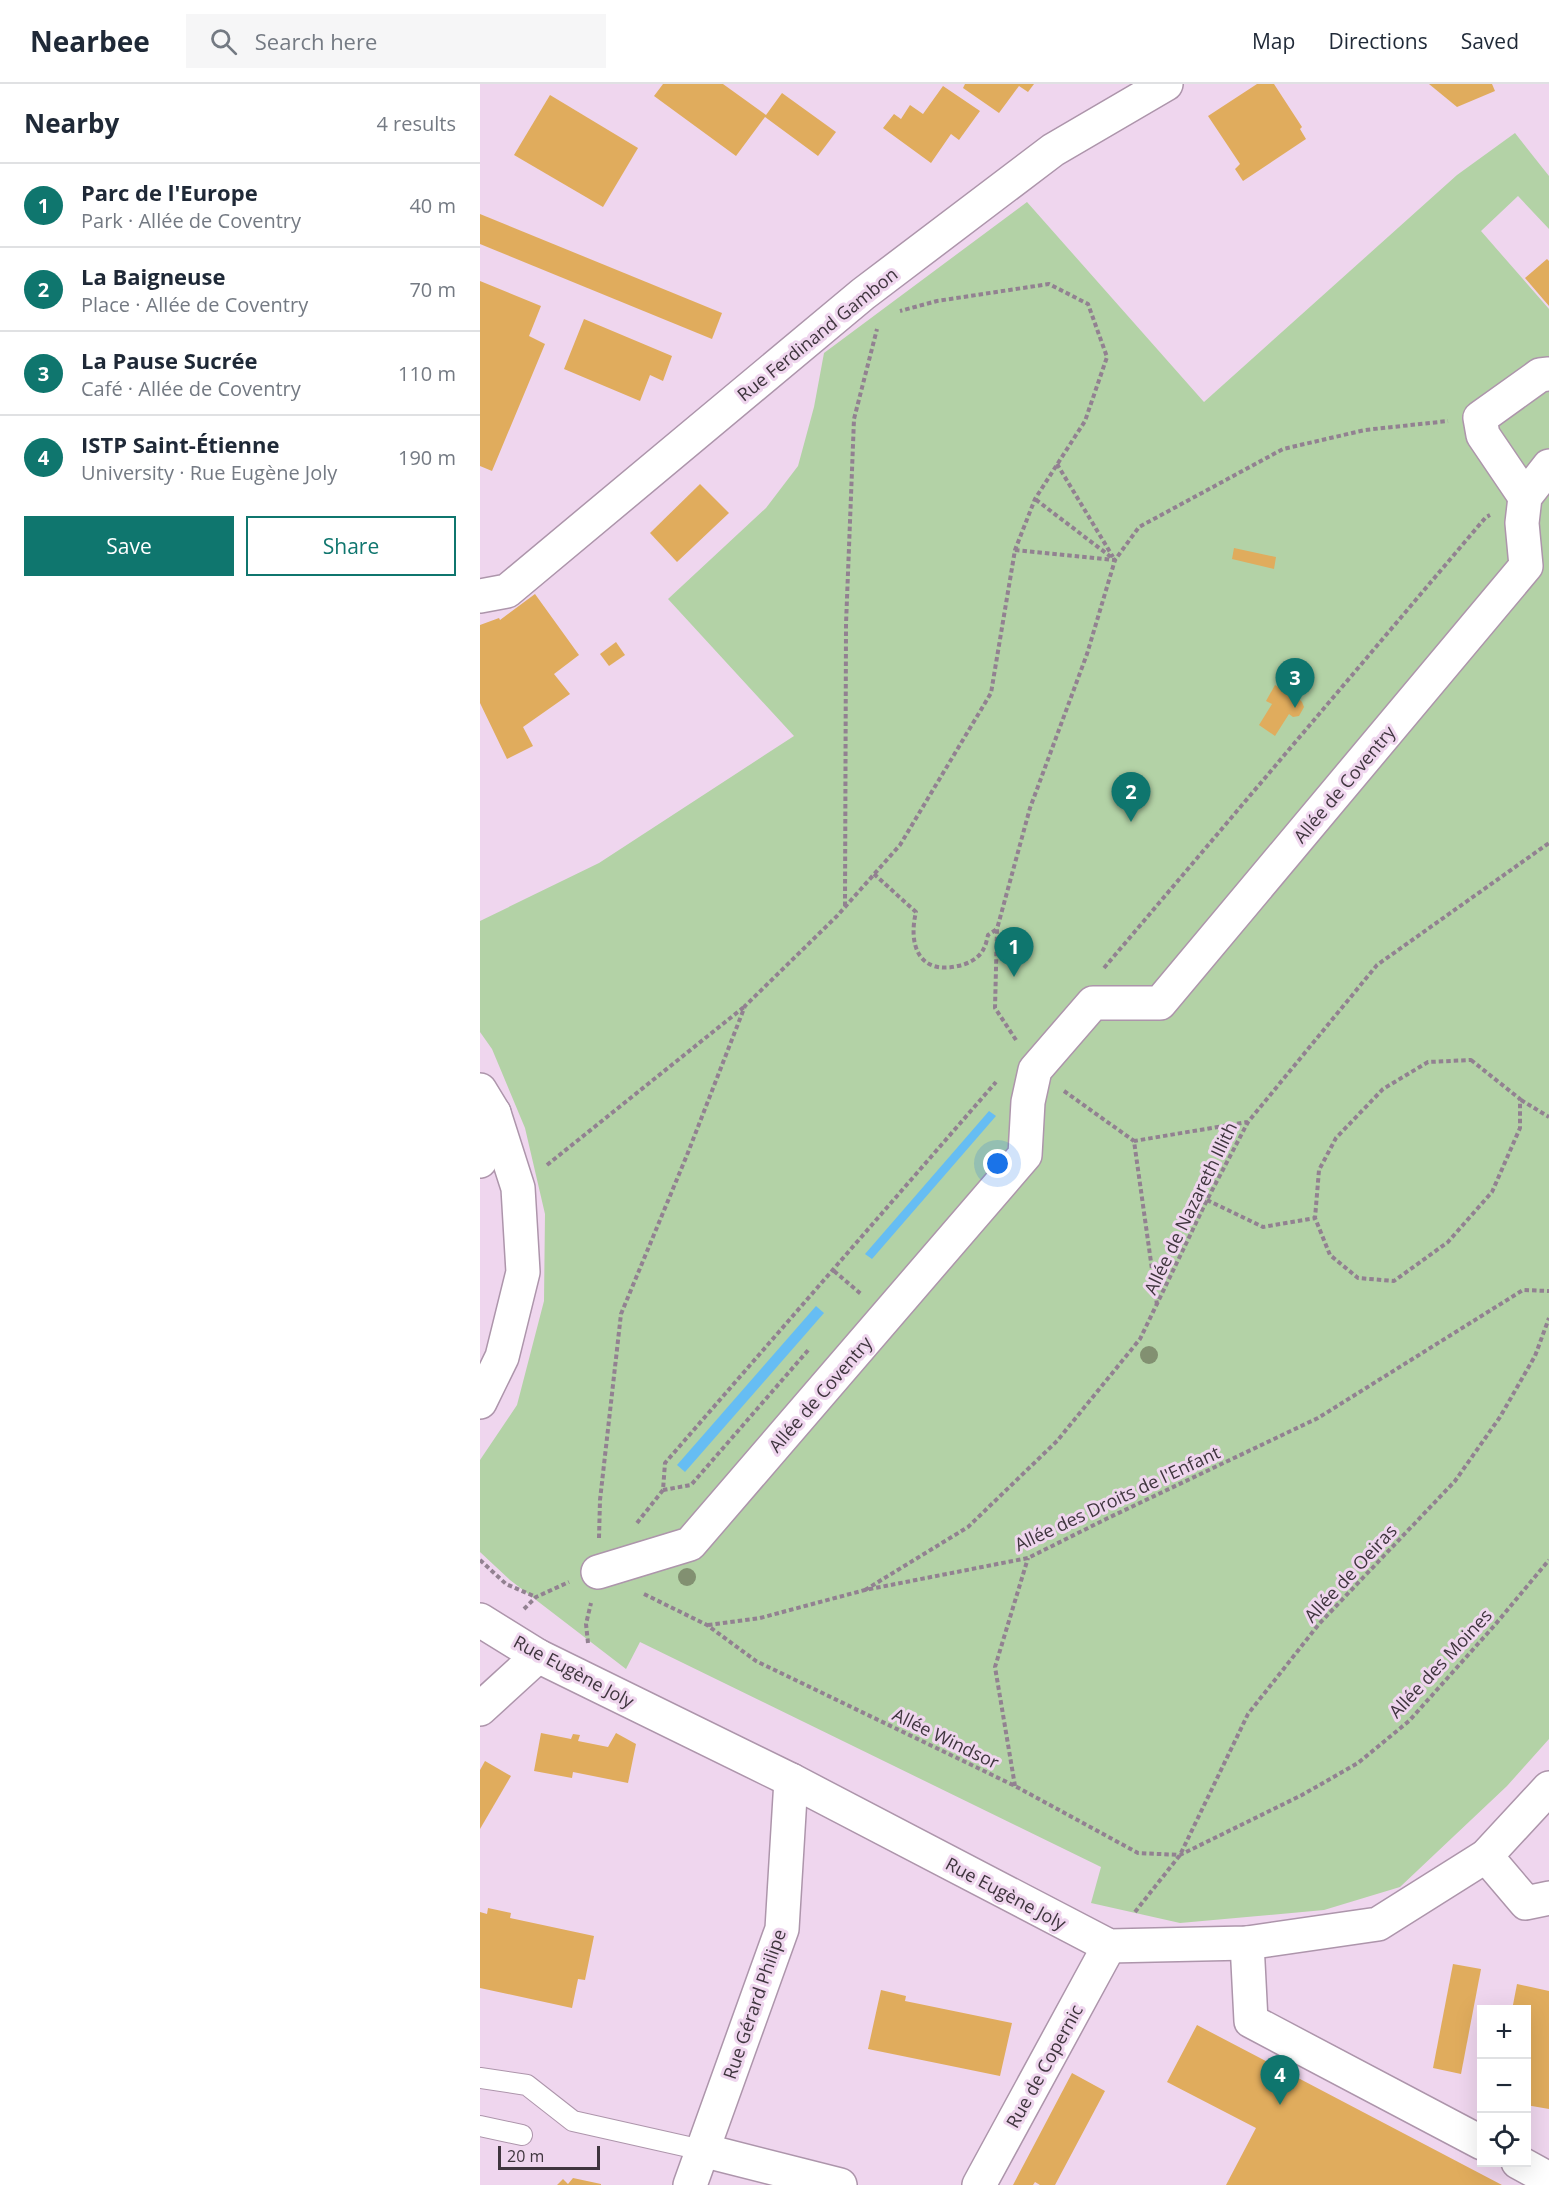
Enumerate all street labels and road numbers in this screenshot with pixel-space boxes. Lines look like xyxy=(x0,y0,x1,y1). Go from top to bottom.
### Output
street label: Rue Ferdinand Gambon xyxy=(732,262,902,406)
street label: Allée de Coventry xyxy=(1288,720,1401,848)
street label: Allée de Nazareth Illith xyxy=(1138,1118,1242,1298)
street label: Allée de Coventry xyxy=(763,1330,878,1457)
street label: Allée des Droits de l'Enfant xyxy=(1010,1440,1224,1556)
street label: Allée de Oeiras xyxy=(1298,1519,1402,1627)
street label: Allée des Moines xyxy=(1383,1603,1497,1723)
street label: Rue Eugène Joly xyxy=(510,1629,639,1713)
street label: Allée Windsor xyxy=(889,1702,1004,1774)
street label: Rue Eugène Joly xyxy=(942,1851,1071,1935)
street label: Rue Gérard Philipe xyxy=(717,1926,791,2082)
street label: Rue de Copernic xyxy=(1000,2000,1088,2132)

